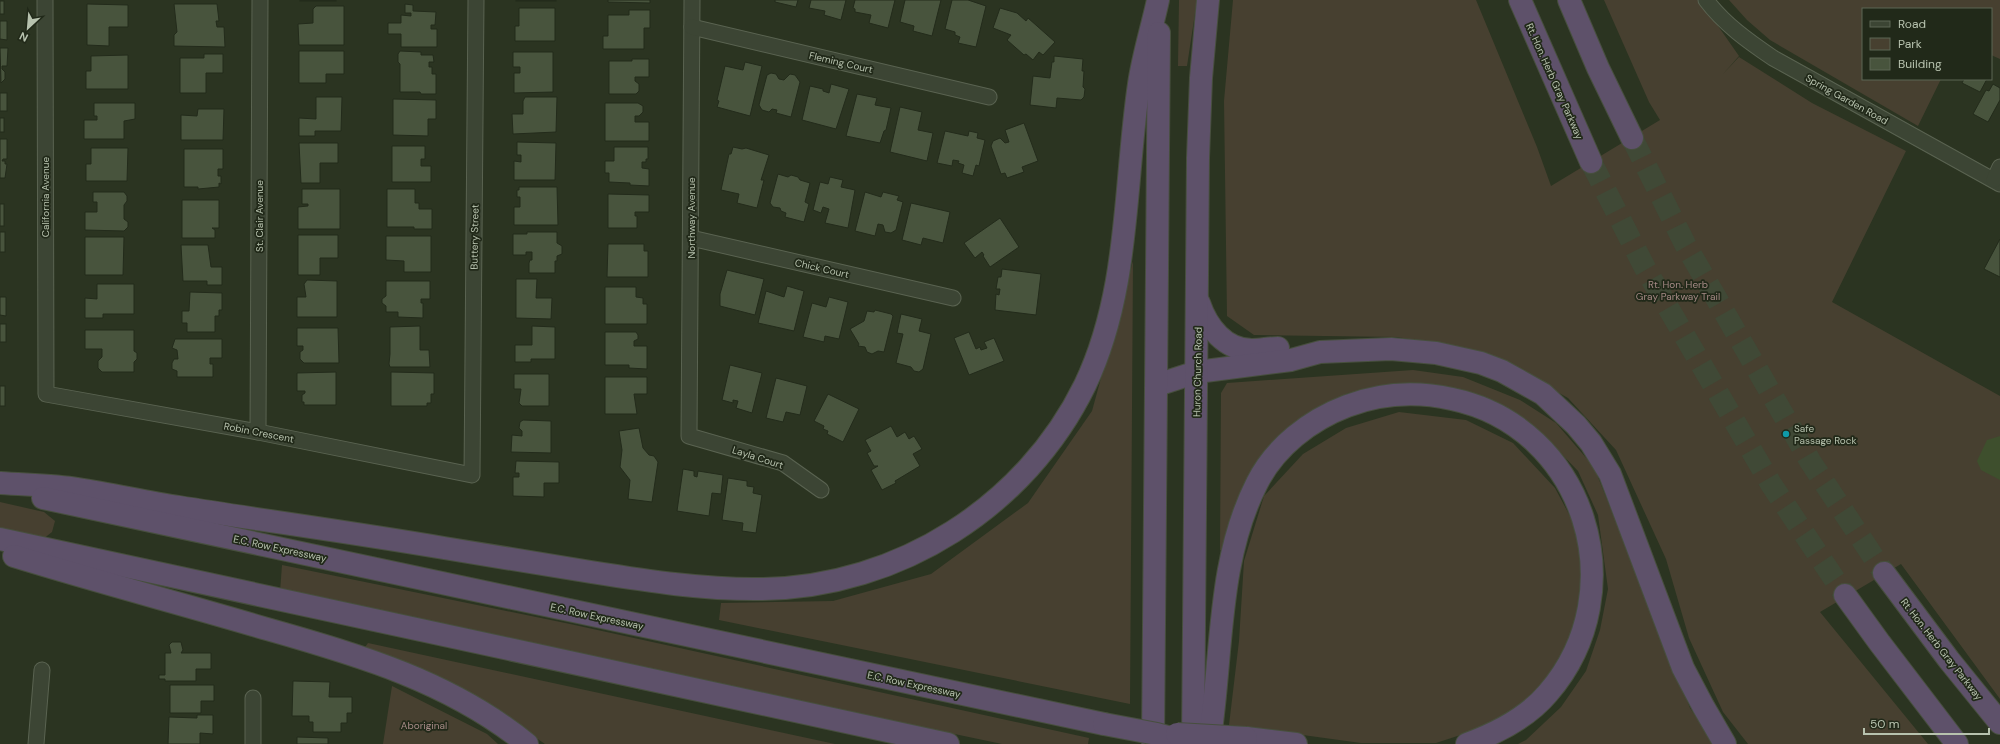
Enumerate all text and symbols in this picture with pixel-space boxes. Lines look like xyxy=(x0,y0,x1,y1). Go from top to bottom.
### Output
north arrow xyxy=(8,8,48,48)
legend xyxy=(1862,8,1992,80)
text: Road xyxy=(1898,16,1926,32)
street label: Rt. Hon. Herb Gray Parkway xyxy=(1523,21,1586,142)
text: N xyxy=(17,29,30,45)
text: Park xyxy=(1898,36,1922,52)
street label: Fleming Court xyxy=(808,49,874,76)
text: Building xyxy=(1898,56,1942,72)
street label: Spring Garden Road xyxy=(1803,71,1890,127)
street label: California Avenue xyxy=(39,157,52,237)
street label: Northway Avenue xyxy=(685,177,698,259)
street label: St. Clair Avenue xyxy=(253,180,266,252)
street label: Buttery Street xyxy=(467,204,482,270)
street label: Chick Court xyxy=(794,256,850,281)
park label: Rt. Hon. Herb Gray Parkway Trail xyxy=(1636,278,1720,303)
street label: Huron Church Road xyxy=(1190,327,1205,417)
street label: Robin Crescent xyxy=(223,419,295,446)
place label: Safe Passage Rock xyxy=(1794,422,1857,447)
marker: Safe Passage Rock xyxy=(1781,429,1791,439)
street label: Layla Court xyxy=(731,443,785,472)
street label: E.C. Row Expressway xyxy=(232,532,328,565)
street label: Rt. Hon. Herb Gray Parkway xyxy=(1898,596,1986,703)
street label: E.C. Row Expressway xyxy=(549,600,645,633)
street label: E.C. Row Expressway xyxy=(866,668,962,701)
scale bar xyxy=(1864,710,1989,736)
text: 50 m xyxy=(1870,716,1899,732)
park label: Aboriginal xyxy=(401,719,447,732)

